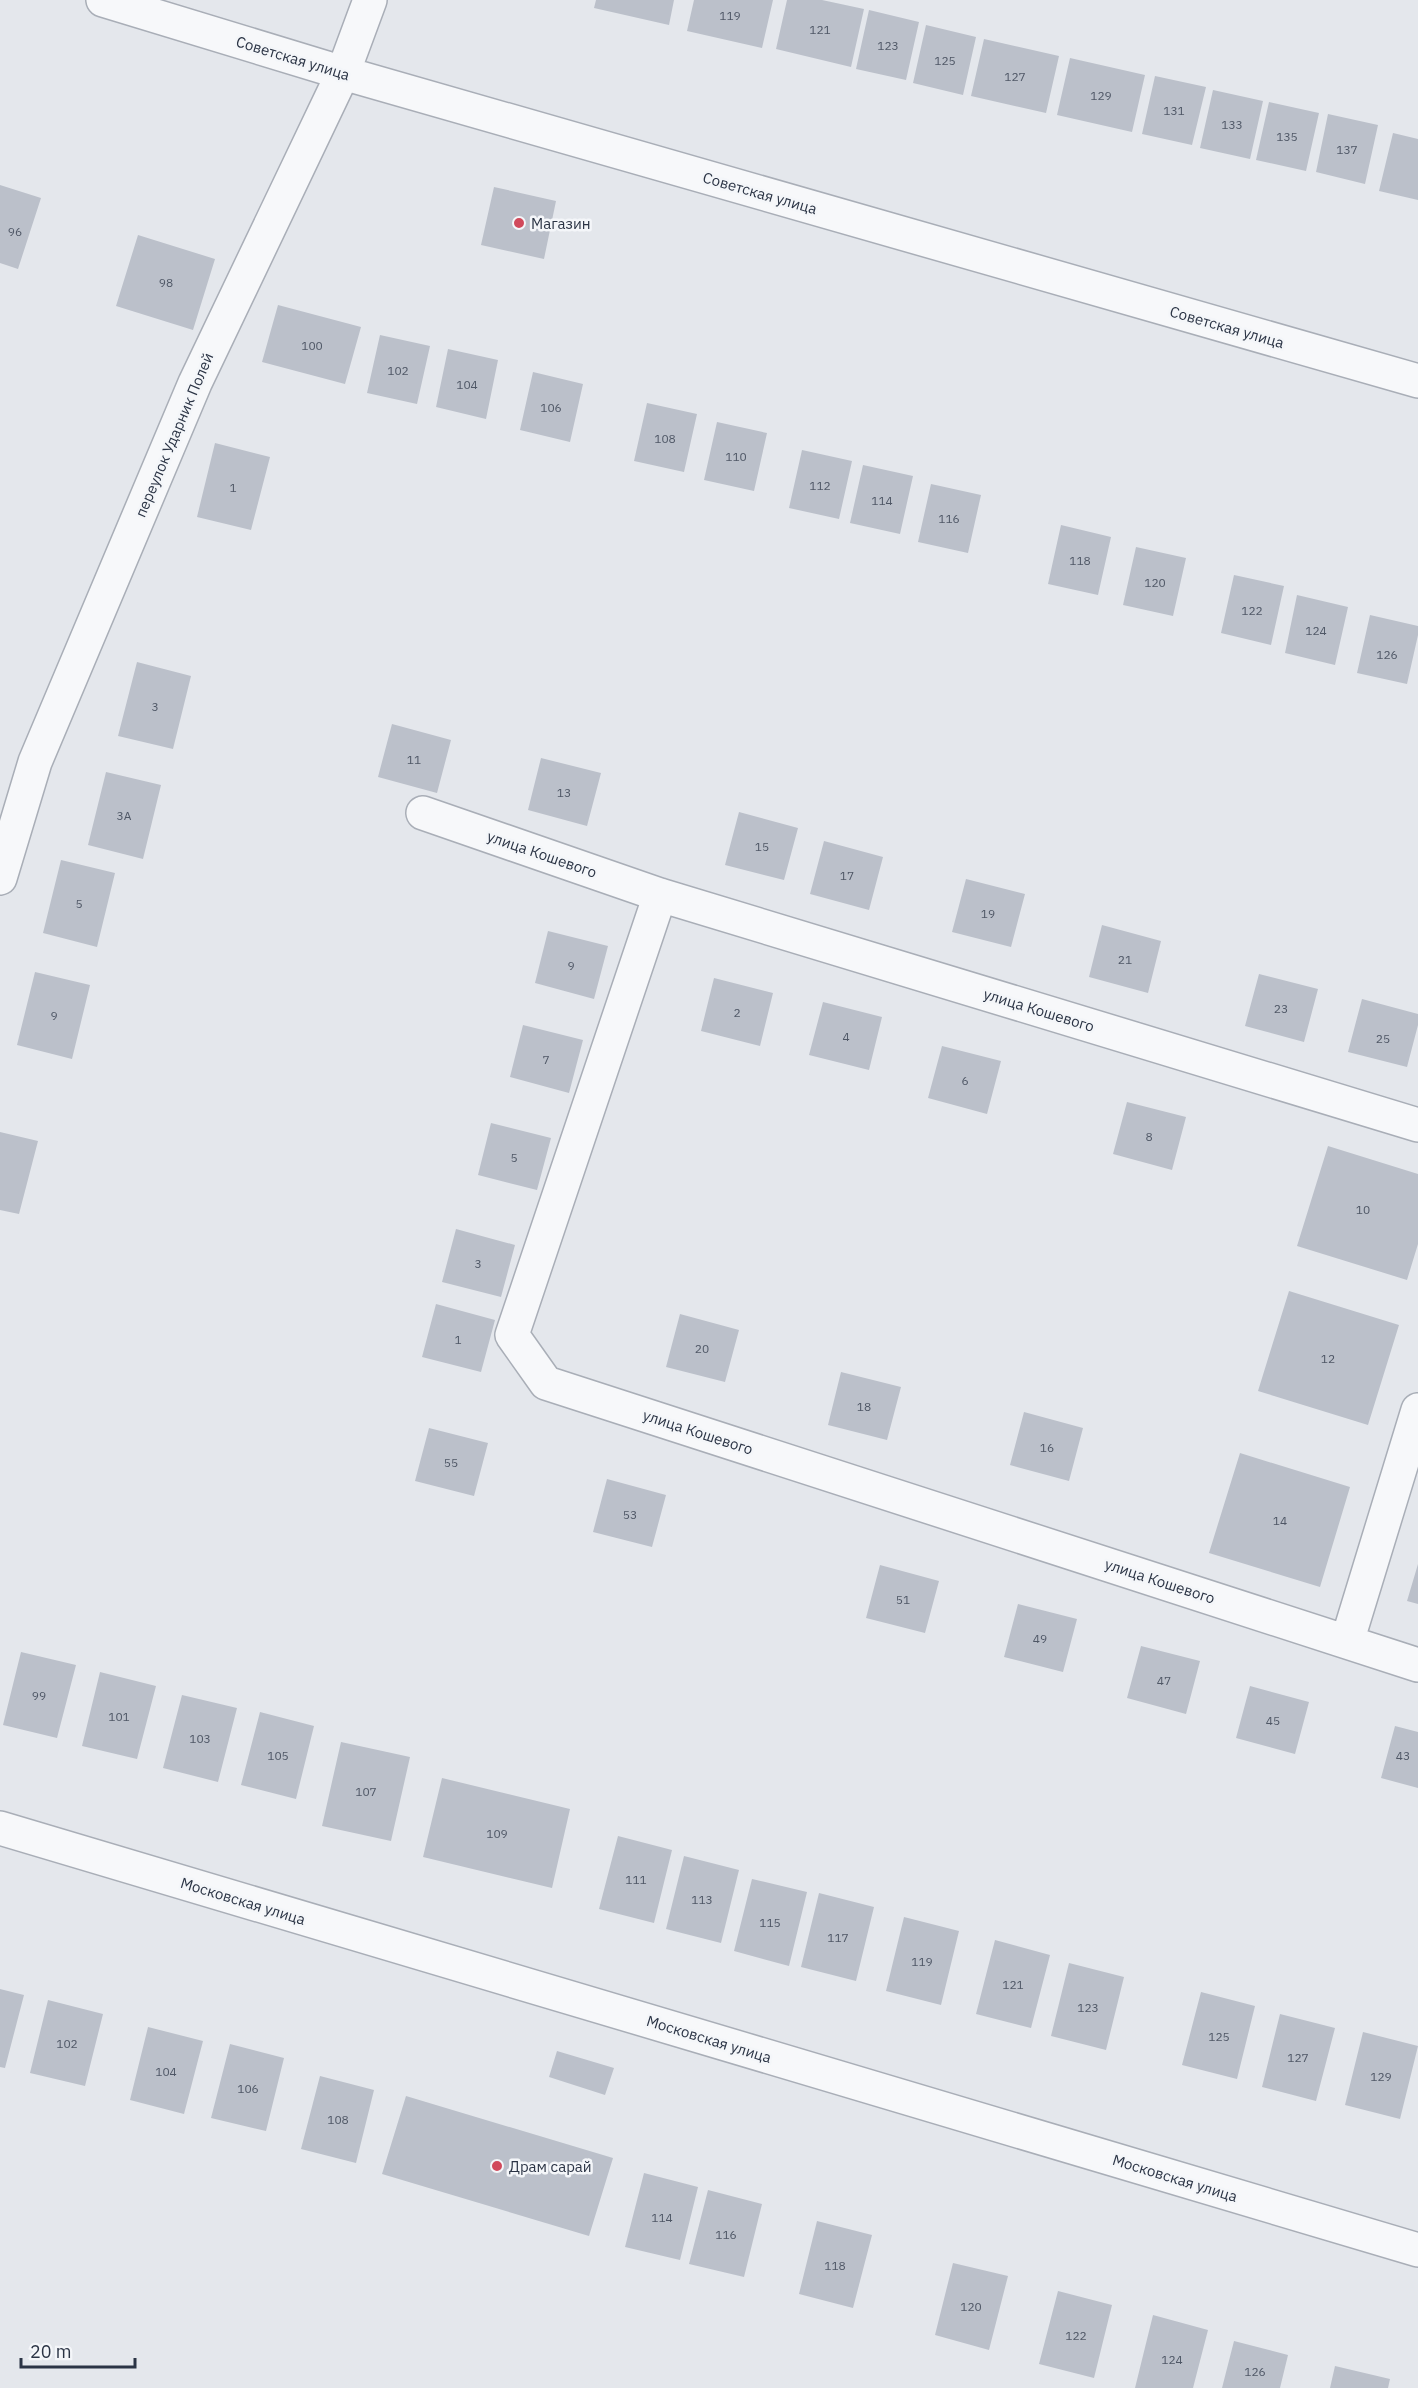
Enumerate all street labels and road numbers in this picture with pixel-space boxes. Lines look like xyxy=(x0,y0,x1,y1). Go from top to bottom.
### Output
street label: Советская улица xyxy=(234,32,352,84)
street label: Советская улица xyxy=(701,168,819,218)
street label: Советская улица xyxy=(1168,302,1286,352)
street label: переулок Ударник Полей xyxy=(131,350,217,520)
street label: улица Кошевого xyxy=(485,826,599,882)
street label: улица Кошевого xyxy=(981,984,1097,1036)
street label: улица Кошевого xyxy=(641,1405,755,1459)
street label: улица Кошевого xyxy=(1103,1554,1217,1608)
street label: Московская улица xyxy=(178,1873,308,1929)
street label: Московская улица xyxy=(644,2011,774,2067)
street label: Московская улица xyxy=(1110,2150,1240,2206)

